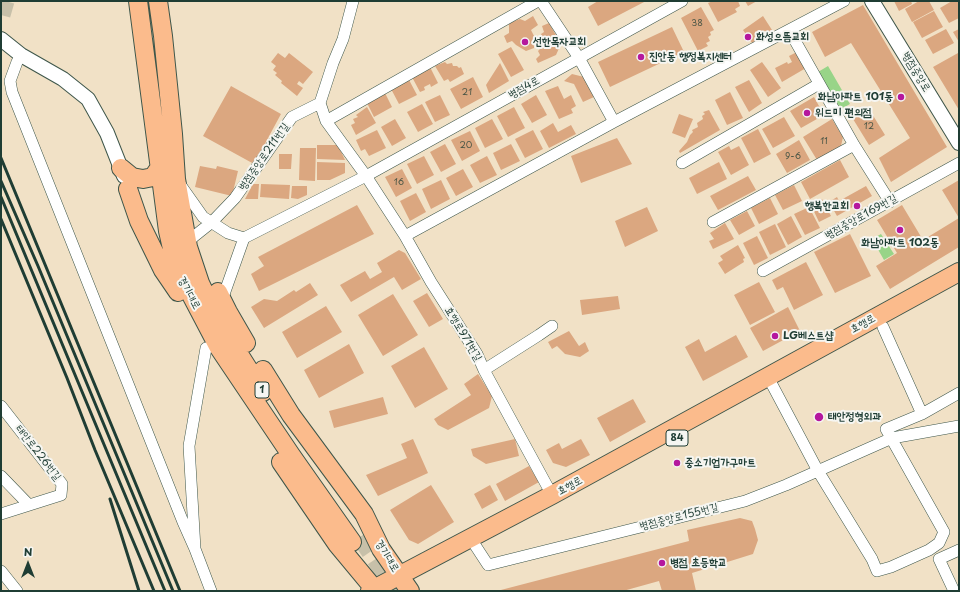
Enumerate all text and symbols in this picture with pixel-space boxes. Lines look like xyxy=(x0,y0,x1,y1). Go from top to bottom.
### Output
house number: 38 xyxy=(691,19,703,29)
place label: 화성으뜸교회 xyxy=(756,30,809,44)
marker: 화성으뜸교회 xyxy=(743,32,753,42)
place label: 선한목자교회 xyxy=(533,35,586,49)
marker: 선한목자교회 xyxy=(520,37,530,47)
place label: 진안동 행정복지센터 xyxy=(649,50,732,64)
street label: 병점중앙로 xyxy=(899,50,933,94)
marker: 진안동 행정복지센터 xyxy=(636,52,646,62)
street label: 병점4로 xyxy=(506,74,542,102)
house number: 21 xyxy=(462,88,472,98)
place label: 화남아파트 101동 xyxy=(818,90,893,104)
marker: 화남아파트 101동 xyxy=(896,92,906,102)
place label: 위드미 편의점 xyxy=(815,106,872,120)
marker: 위드미 편의점 xyxy=(802,108,812,118)
street label: 병점중앙로211번길 xyxy=(236,121,292,193)
house number: 12 xyxy=(864,122,874,132)
house number: 11 xyxy=(820,137,828,147)
house number: 20 xyxy=(460,141,472,151)
house number: 9-6 xyxy=(785,152,801,162)
house number: 16 xyxy=(394,178,404,188)
street label: 병점중앙로169번길 xyxy=(823,192,899,242)
place label: 행복한교회 xyxy=(805,199,849,213)
marker: 행복한교회 xyxy=(852,201,862,211)
marker: 화남아파트 102동 xyxy=(895,225,905,235)
place label: 화남아파트 102동 xyxy=(861,236,939,250)
street label: 경기대로 xyxy=(175,274,203,312)
street label: 효행로971번길 xyxy=(442,304,484,364)
street label: 효행로 xyxy=(848,312,878,336)
place label: LG베스트샵 xyxy=(783,329,834,343)
marker: LG베스트샵 xyxy=(770,331,780,341)
road number: 1 xyxy=(255,382,269,398)
place label: 태안정형외과 xyxy=(828,410,881,424)
marker: 태안정형외과 xyxy=(813,411,825,423)
street label: 태안로226번길 xyxy=(12,423,64,483)
road number: 84 xyxy=(666,430,688,446)
place label: 중소기업가구마트 xyxy=(685,456,756,470)
marker: 중소기업가구마트 xyxy=(672,458,682,468)
street label: 효행로 xyxy=(555,474,585,498)
street label: 병점중앙로155번길 xyxy=(638,501,720,533)
street label: 경기대로 xyxy=(372,537,402,575)
text: N xyxy=(24,543,32,560)
north arrow xyxy=(8,544,48,584)
place label: 병점 초등학교 xyxy=(670,556,727,570)
marker: 병점 초등학교 xyxy=(657,558,667,568)

